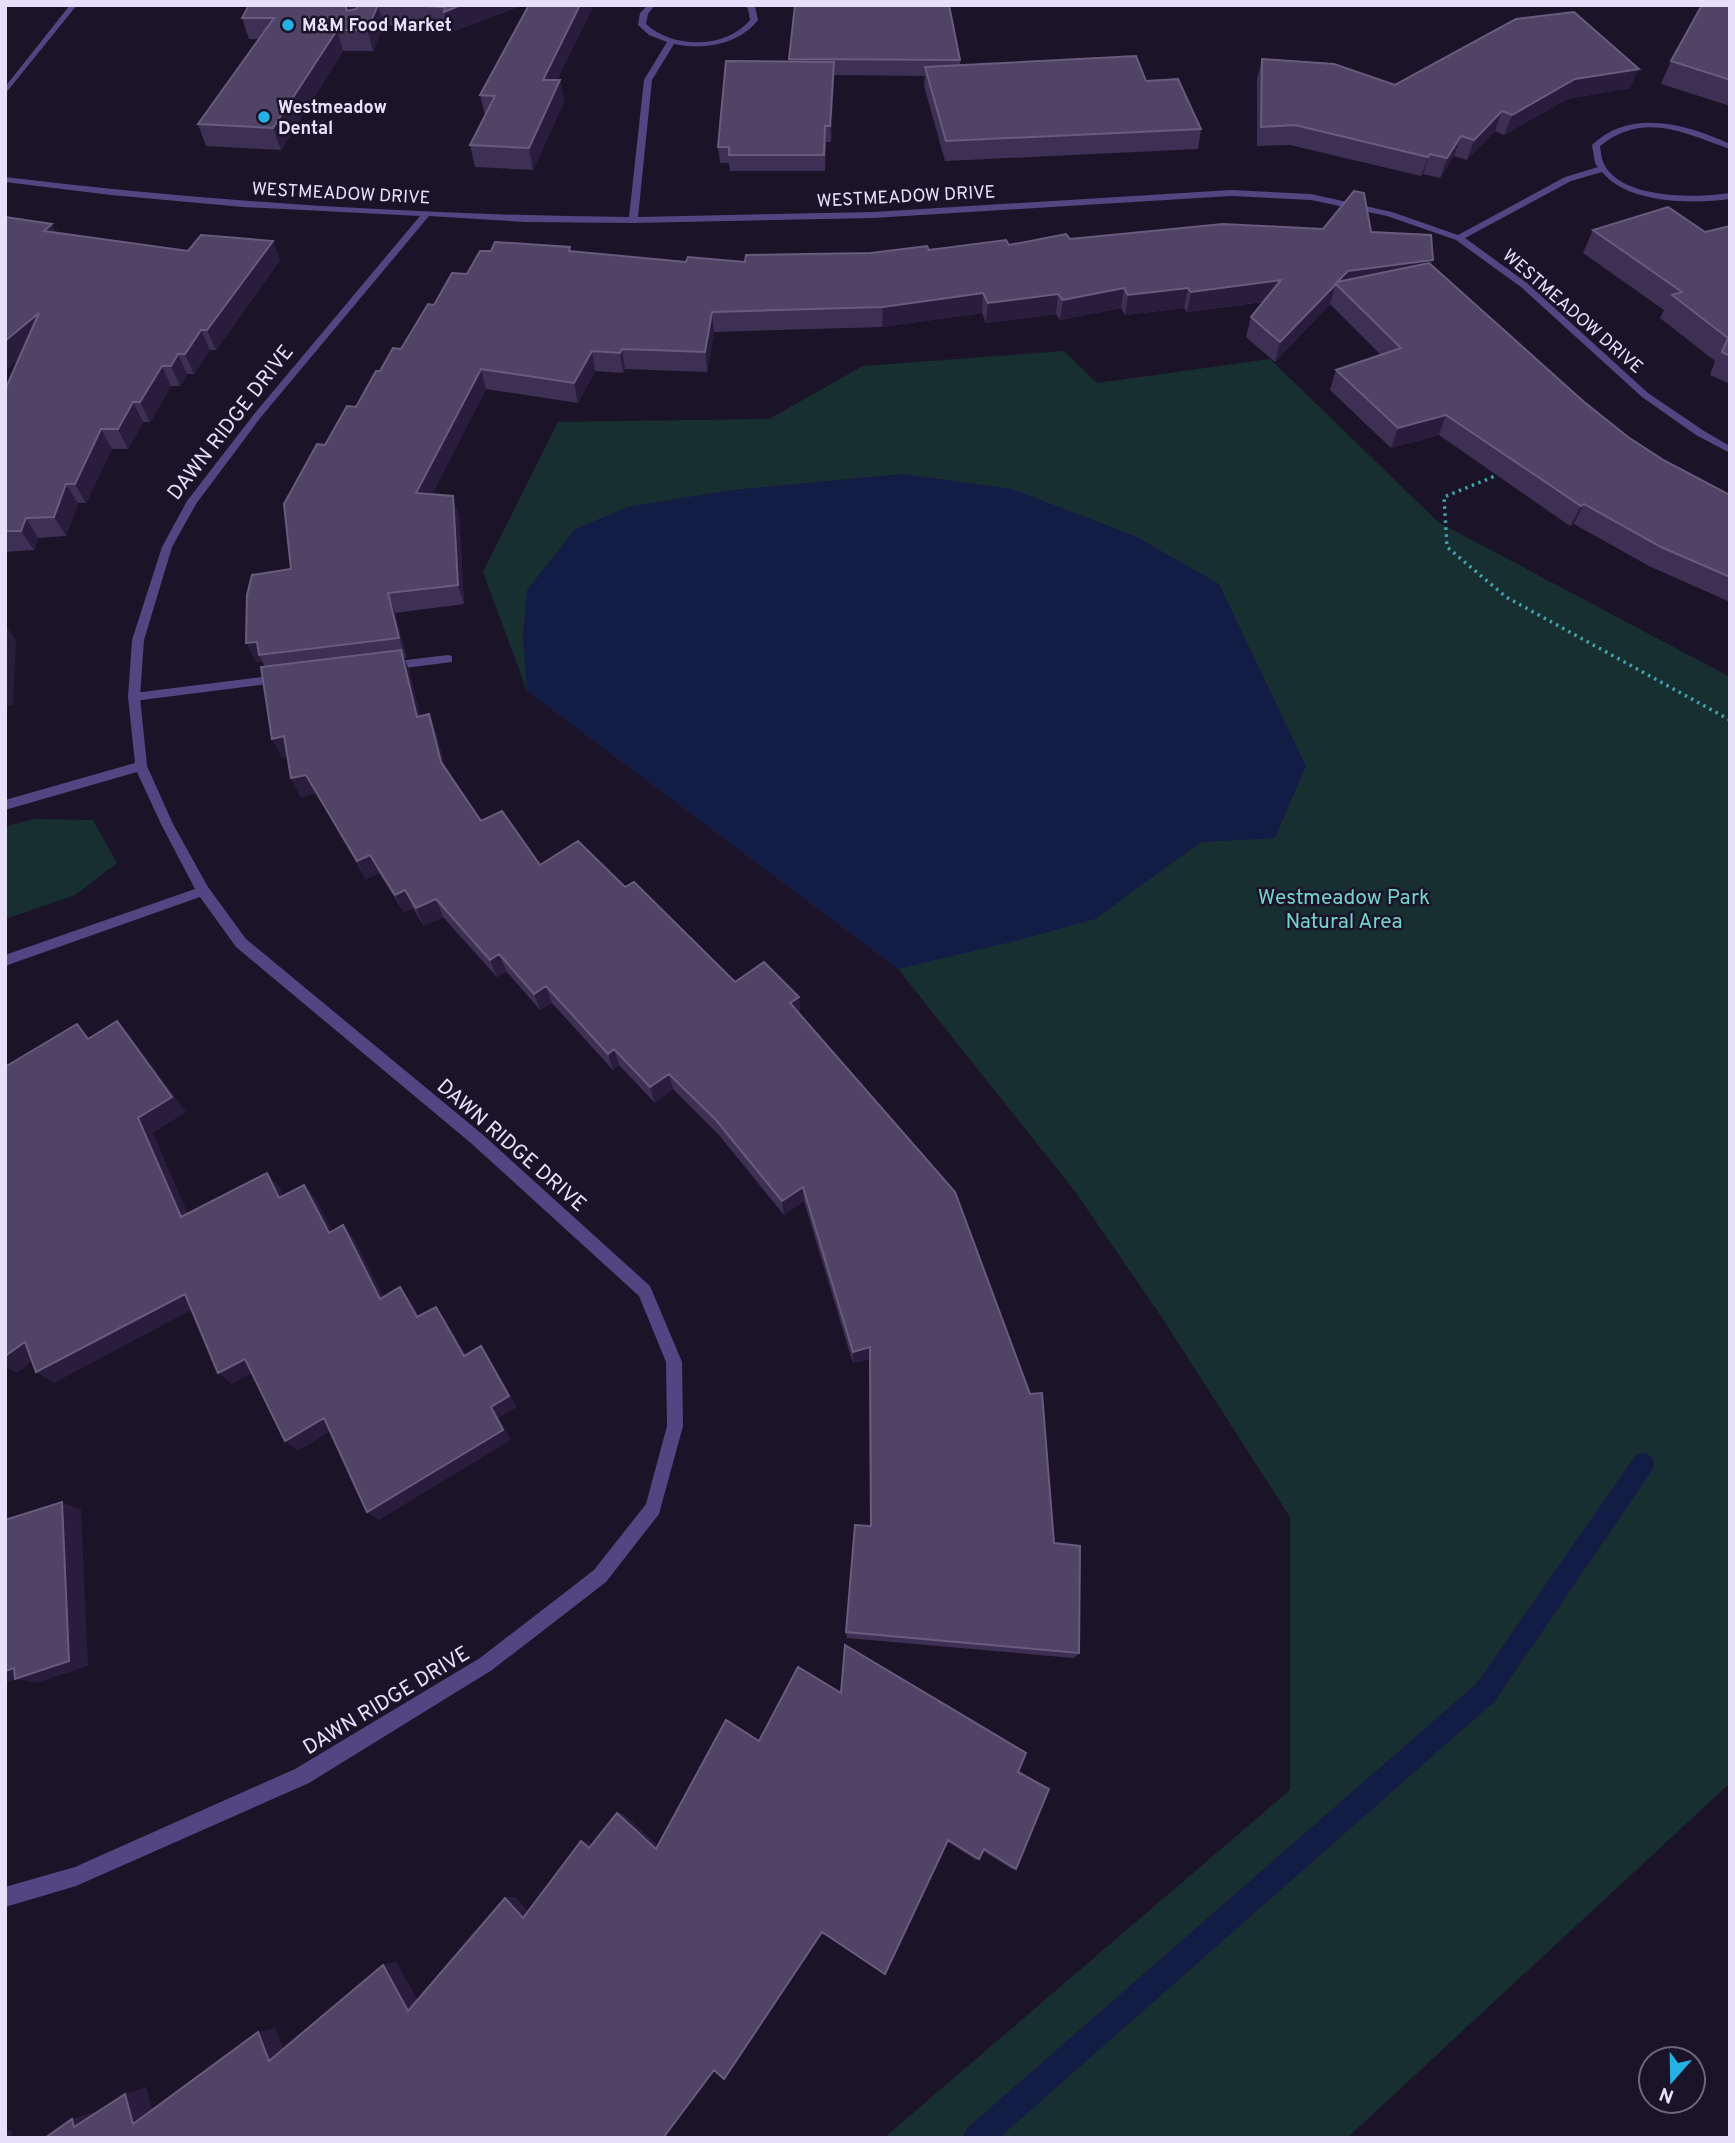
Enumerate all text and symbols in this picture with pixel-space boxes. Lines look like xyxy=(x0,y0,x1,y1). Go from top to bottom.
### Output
place label: M&M Food Market xyxy=(302,15,452,38)
marker: M&M Food Market xyxy=(280,17,296,33)
place label: Westmeadow Dental xyxy=(278,97,387,141)
marker: Westmeadow Dental xyxy=(256,109,272,125)
street label: WESTMEADOW DRIVE xyxy=(251,178,431,211)
street label: WESTMEADOW DRIVE xyxy=(816,181,996,214)
street label: WESTMEADOW DRIVE xyxy=(1497,245,1647,379)
street label: DAWN RIDGE DRIVE xyxy=(162,340,300,506)
park label: Westmeadow Park Natural Area xyxy=(1258,885,1430,936)
street label: DAWN RIDGE DRIVE xyxy=(430,1074,592,1219)
street label: DAWN RIDGE DRIVE xyxy=(298,1641,475,1762)
north arrow xyxy=(1637,2045,1707,2115)
text: N xyxy=(1656,2080,1677,2108)

